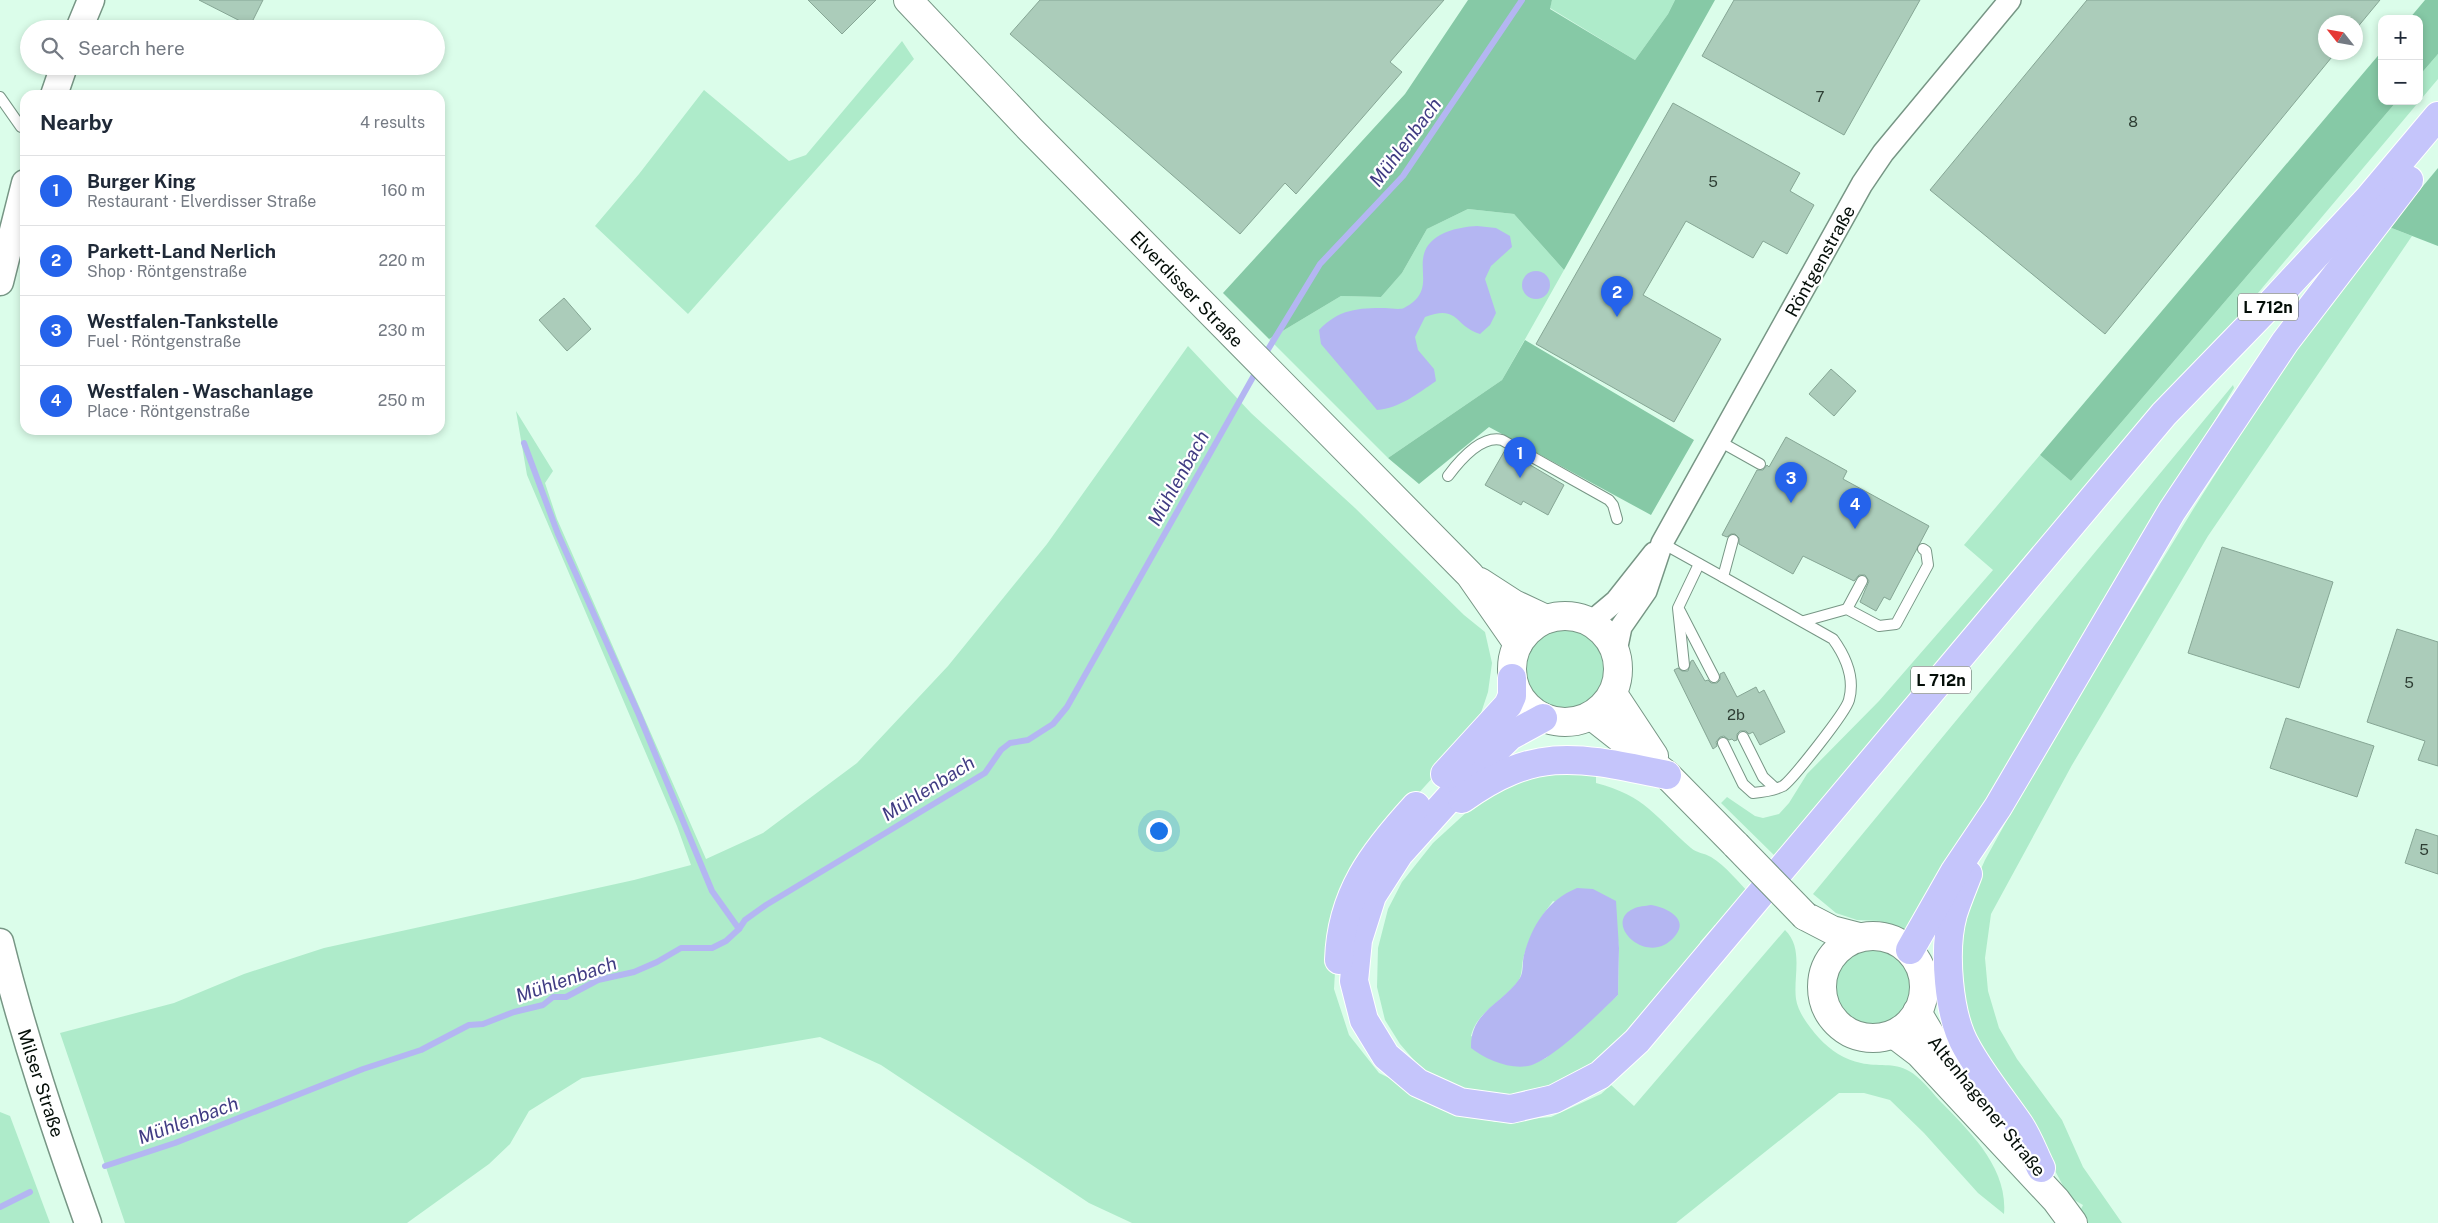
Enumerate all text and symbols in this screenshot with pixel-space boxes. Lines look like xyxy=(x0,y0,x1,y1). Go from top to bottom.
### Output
north arrow xyxy=(2318,15,2363,60)
map controls xyxy=(2378,15,2423,105)
button: + xyxy=(2378,15,2423,60)
search box xyxy=(20,20,445,75)
icon: search xyxy=(38,34,66,62)
text: Search here xyxy=(78,37,185,59)
button: − xyxy=(2378,60,2423,105)
house number: 7 xyxy=(1815,88,1825,105)
water label: Mühlenbach xyxy=(1364,93,1446,191)
text: Nearby xyxy=(40,110,113,135)
text: 4 results xyxy=(360,113,425,132)
house number: 8 xyxy=(2128,113,2138,130)
text: Burger King xyxy=(87,170,196,192)
house number: 5 xyxy=(1708,173,1718,190)
text: 1 xyxy=(53,181,59,200)
text: 160 m xyxy=(381,181,425,200)
text: Restaurant · Elverdisser Straße xyxy=(87,192,316,211)
street label: Röntgenstraße xyxy=(1781,202,1859,320)
street label: Elverdisser Straße xyxy=(1126,227,1248,351)
text: Parkett-Land Nerlich xyxy=(87,240,276,262)
text: 2 xyxy=(51,251,61,270)
text: 220 m xyxy=(378,251,425,270)
text: Shop · Röntgenstraße xyxy=(87,262,247,281)
pin: 2 xyxy=(1601,276,1633,317)
road number: L 712n xyxy=(2238,294,2298,320)
text: Westfalen-Tankstelle xyxy=(87,310,278,332)
text: 3 xyxy=(51,321,61,340)
text: 230 m xyxy=(378,321,425,340)
text: Fuel · Röntgenstraße xyxy=(87,332,241,351)
text: Westfalen - Waschanlage xyxy=(87,380,313,402)
text: 4 xyxy=(51,391,61,410)
text: 250 m xyxy=(378,391,425,410)
text: Place · Röntgenstraße xyxy=(87,402,250,421)
water label: Mühlenbach xyxy=(1143,427,1213,529)
pin: 1 xyxy=(1504,437,1536,478)
pin: 3 xyxy=(1775,462,1807,503)
pin: 4 xyxy=(1839,488,1871,529)
road number: L 712n xyxy=(1911,666,1971,694)
house number: 5 xyxy=(2404,674,2414,691)
house number: 2b xyxy=(1727,706,1745,723)
water label: Mühlenbach xyxy=(877,751,979,825)
your location xyxy=(1146,818,1172,844)
house number: 5 xyxy=(2419,841,2429,858)
water label: Mühlenbach xyxy=(513,951,619,1007)
street label: Milser Straße xyxy=(14,1026,68,1140)
street label: Altenhagener Straße xyxy=(1924,1032,2050,1180)
water label: Mühlenbach xyxy=(135,1092,241,1148)

